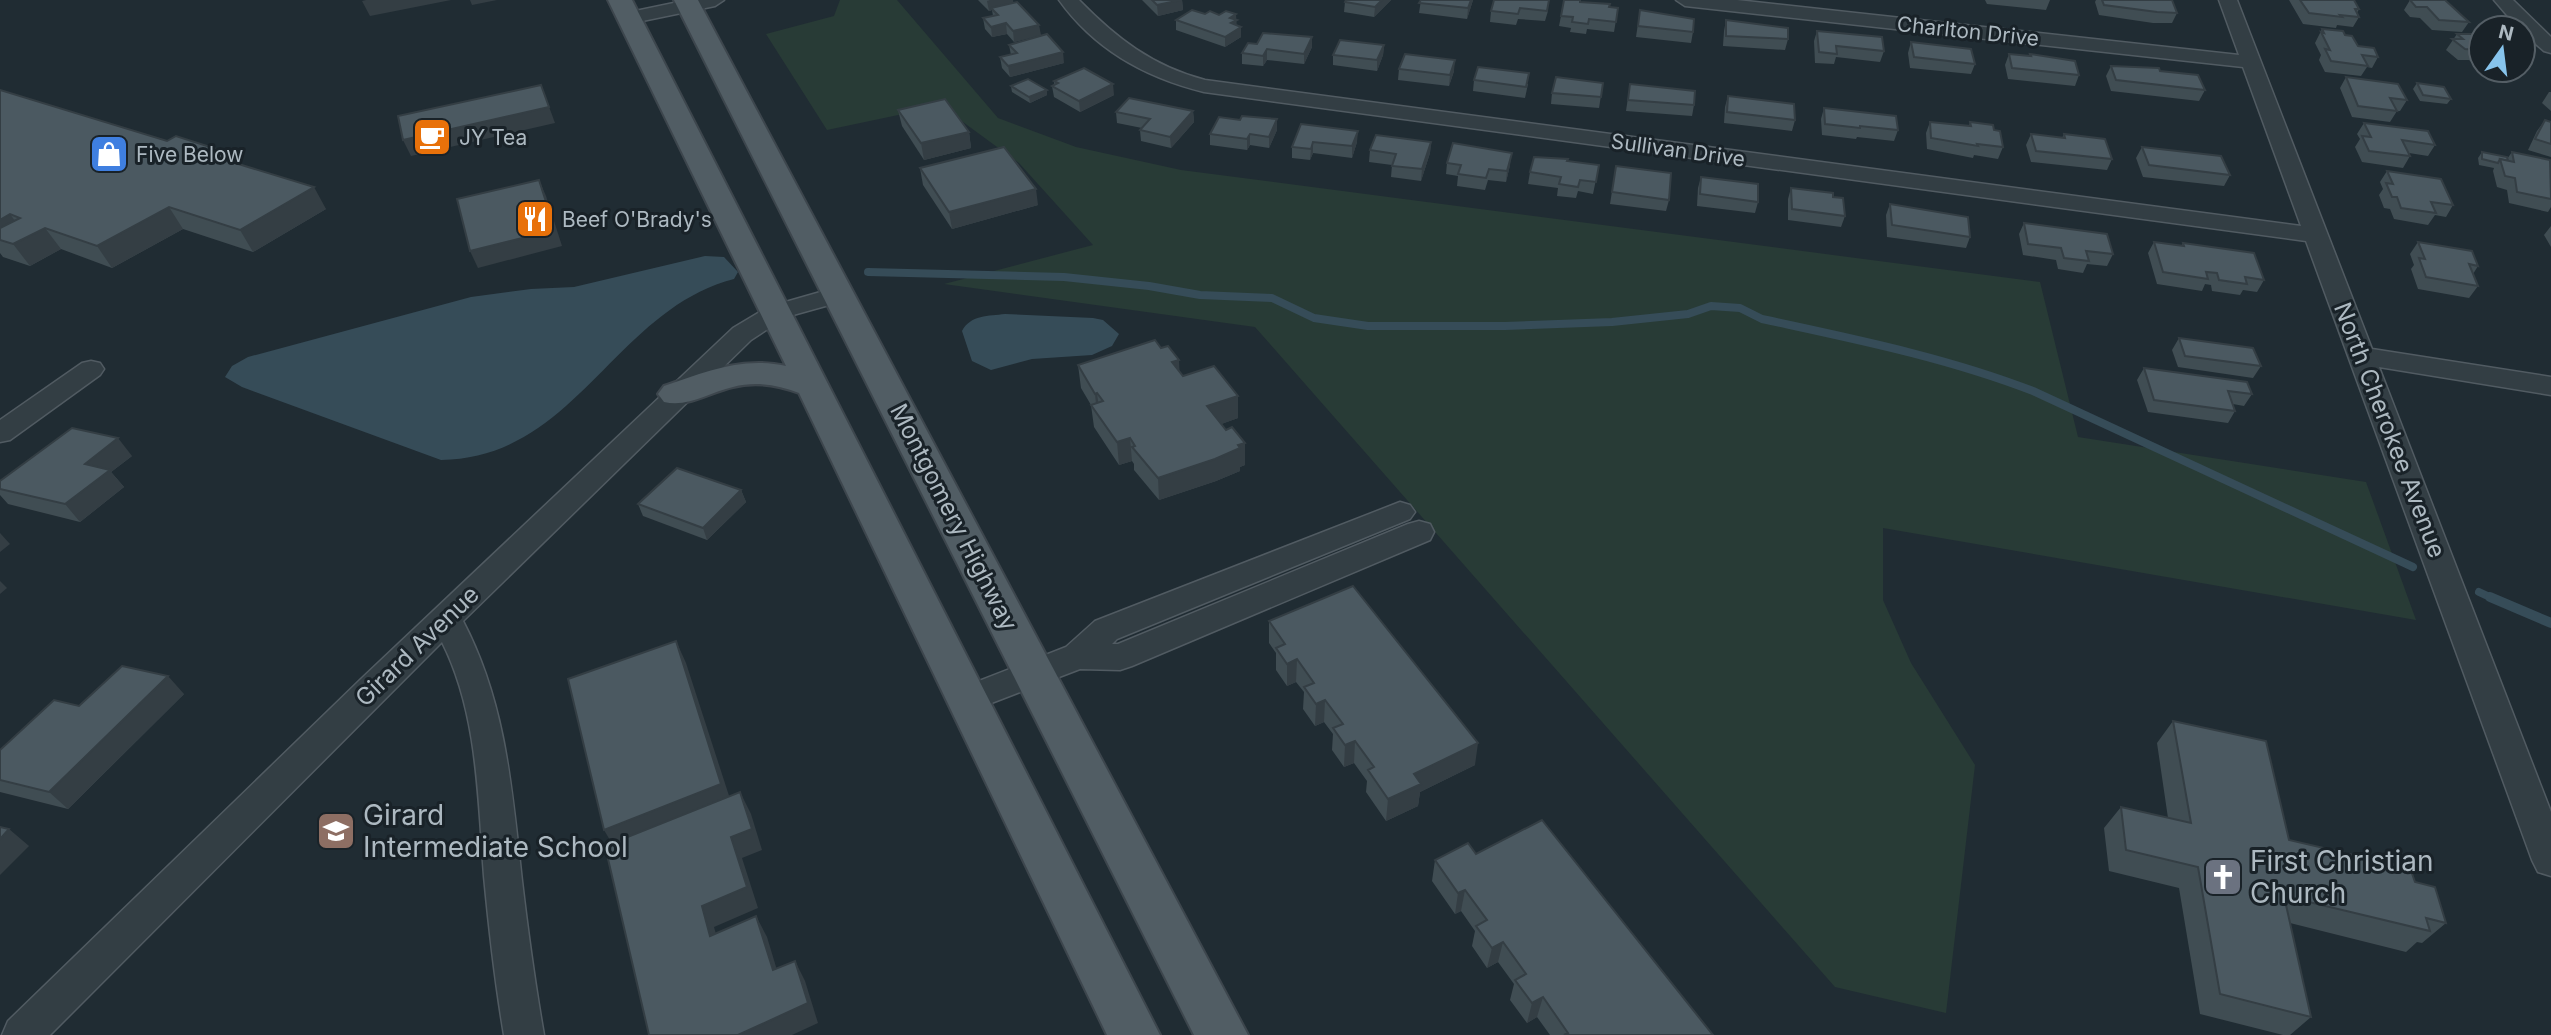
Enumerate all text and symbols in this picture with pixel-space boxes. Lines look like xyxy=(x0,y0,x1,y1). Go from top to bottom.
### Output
street label: Charlton Drive xyxy=(1896,11,2040,51)
north arrow xyxy=(2467,14,2537,84)
text: N xyxy=(2496,20,2516,46)
cafe icon: JY Tea xyxy=(411,116,453,158)
place label: JY Tea xyxy=(459,125,527,150)
street label: Sullivan Drive xyxy=(1609,128,1747,172)
shop icon: Five Below xyxy=(88,133,130,175)
place label: Five Below xyxy=(136,142,244,167)
restaurant icon: Beef O'Brady's xyxy=(514,198,556,240)
place label: Beef O'Brady's xyxy=(562,207,712,232)
street label: North Cherokee Avenue xyxy=(2328,298,2452,562)
street label: Montgomery Highway xyxy=(884,399,1024,635)
street label: Girard Avenue xyxy=(349,580,485,712)
place label: Girard Intermediate School xyxy=(363,798,628,864)
school or university icon: Girard Intermediate School xyxy=(315,810,357,852)
place label: First Christian Church xyxy=(2250,844,2433,910)
church icon: First Christian Church xyxy=(2202,856,2244,898)

